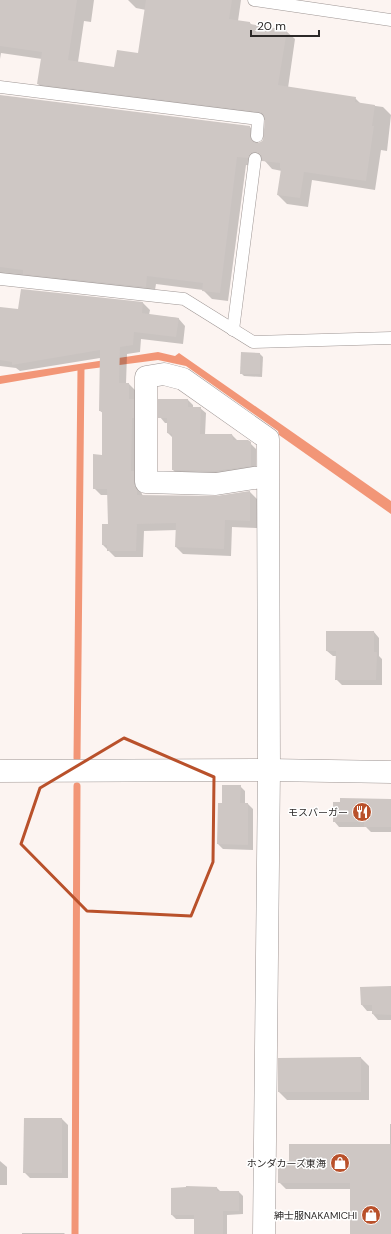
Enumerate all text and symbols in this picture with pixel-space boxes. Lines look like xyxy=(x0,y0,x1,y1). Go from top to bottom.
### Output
scale bar xyxy=(251,12,319,38)
text: 20 m xyxy=(257,18,286,34)
restaurant icon: モスバーガー xyxy=(351,801,373,823)
place label: モスバーガー xyxy=(288,806,348,819)
shop icon: ホンダカーズ東海 xyxy=(329,1152,351,1174)
place label: ホンダカーズ東海 xyxy=(247,1157,326,1170)
shop icon: 紳士服NAKAMICHI xyxy=(360,1204,382,1226)
place label: 紳士服NAKAMICHI xyxy=(274,1209,357,1222)

